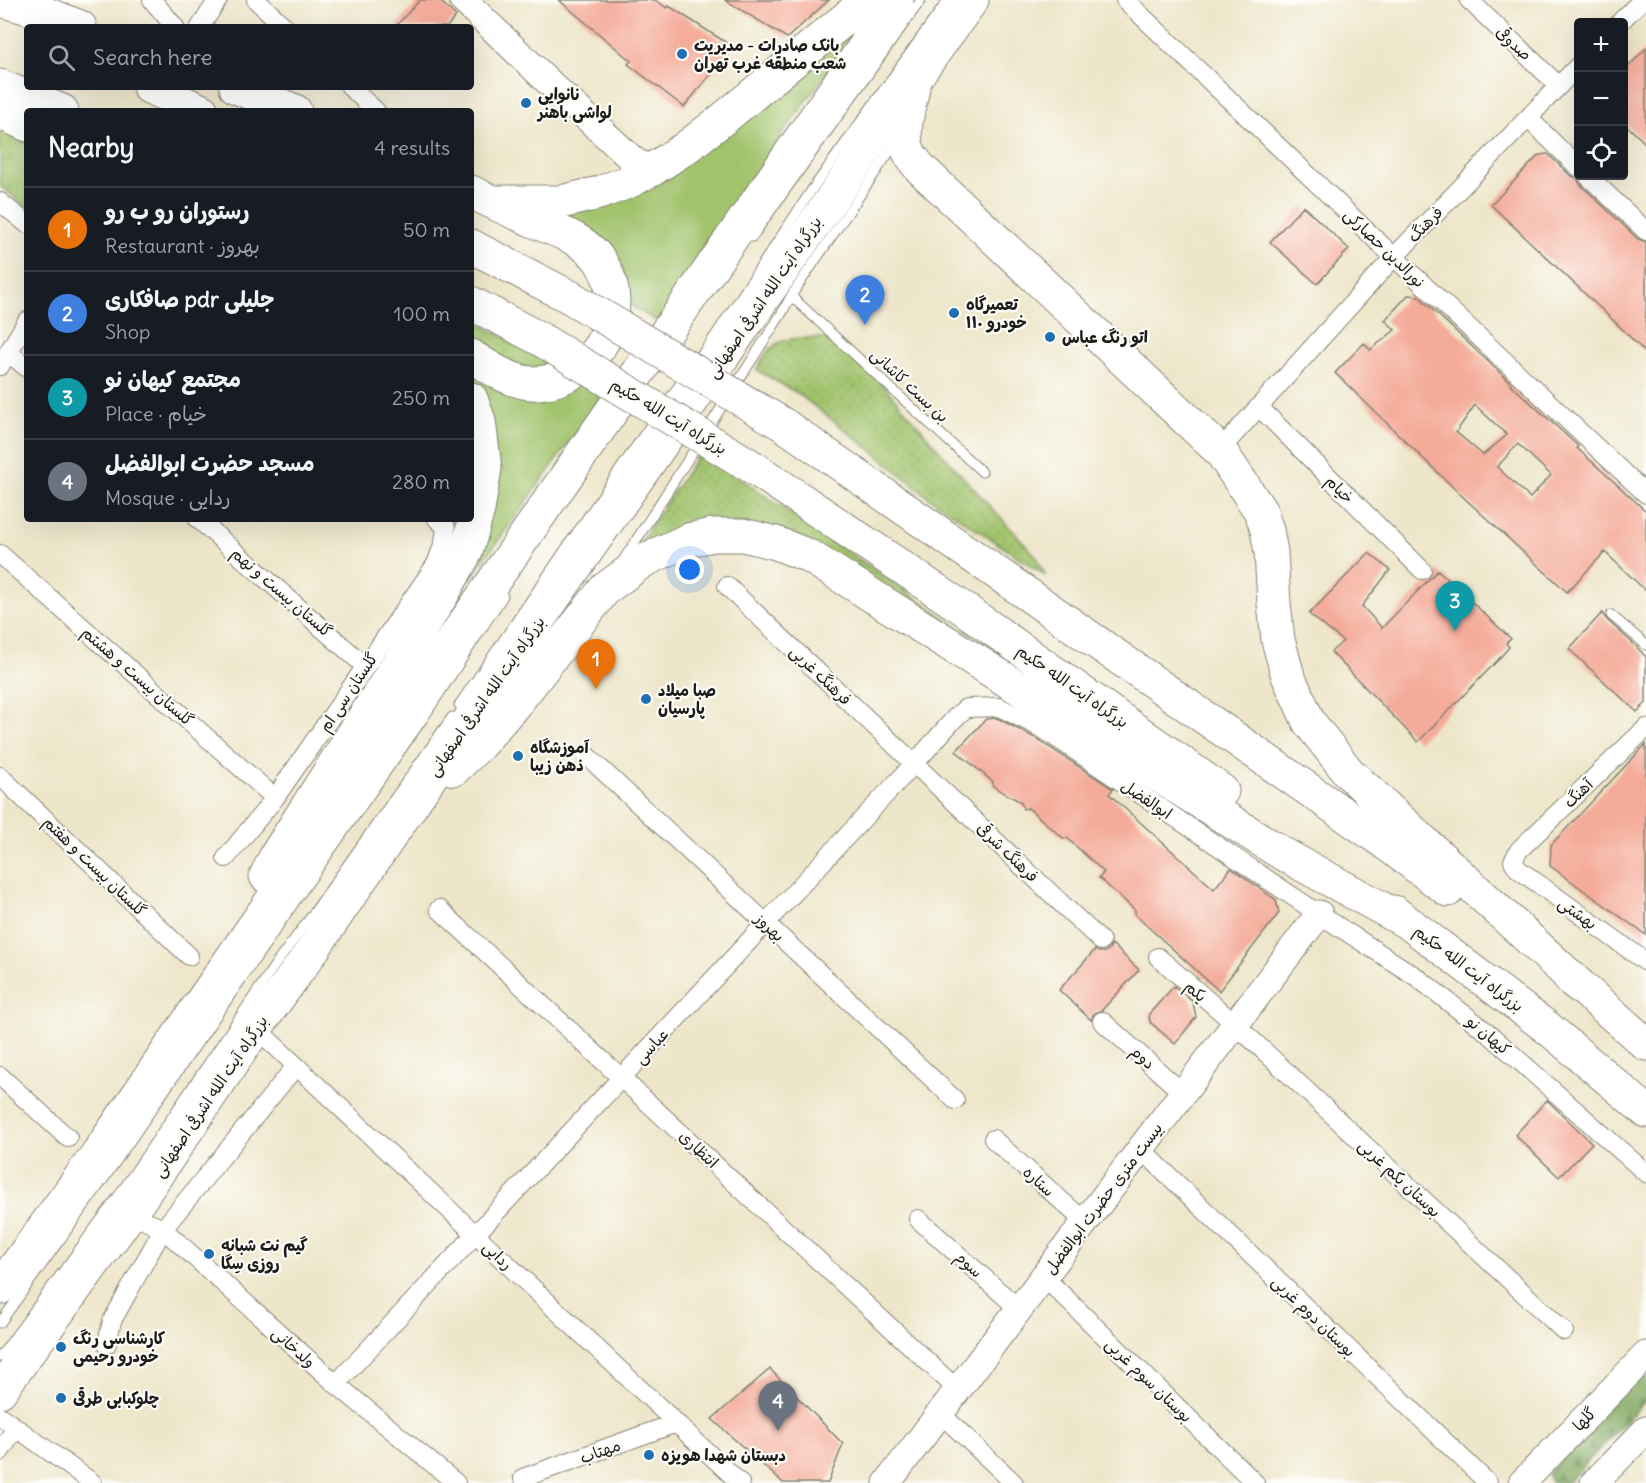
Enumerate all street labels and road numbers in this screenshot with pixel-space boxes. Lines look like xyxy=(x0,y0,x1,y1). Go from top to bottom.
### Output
street label: صدوقی xyxy=(1491,21,1536,65)
street label: فرهنگ xyxy=(1403,202,1447,246)
street label: نورالدین حصارکی xyxy=(1339,204,1430,293)
street label: بزرگراه آیت الله اشرفی اصفهانی xyxy=(702,212,827,382)
street label: بن بست کاشانی xyxy=(866,344,953,427)
street label: بزرگراه آیت الله حکیم xyxy=(606,373,731,461)
street label: خیام xyxy=(1320,471,1358,509)
street label: گلستان بیست و نهم xyxy=(225,543,337,644)
street label: بزرگراه آیت الله اشرفی اصفهانی xyxy=(423,612,550,781)
street label: گلستان بیست و هشتم xyxy=(76,622,198,732)
street label: بزرگراه آیت الله حکیم xyxy=(1011,640,1133,735)
street label: فرهنگ غربی xyxy=(785,641,856,710)
street label: گلستان سی ام xyxy=(314,648,384,737)
street label: آهنگ xyxy=(1559,774,1598,812)
street label: ابوالفضل xyxy=(1117,775,1176,824)
street label: گلستان بیست و هفتم xyxy=(37,812,151,923)
street label: فرهنگ شرقی xyxy=(973,818,1043,886)
street label: بهشتی xyxy=(1554,892,1601,935)
street label: بهروز xyxy=(750,907,789,946)
street label: بزرگراه آیت الله حکیم xyxy=(1408,920,1528,1018)
street label: یکم xyxy=(1179,976,1211,1008)
street label: کیهان نو xyxy=(1461,1010,1515,1060)
street label: بزرگراه آیت الله اشرفی اصفهانی xyxy=(148,1011,273,1181)
street label: عباسی xyxy=(630,1024,673,1069)
street label: دوم xyxy=(1125,1041,1159,1075)
street label: بیست متری حضرت ابوالفضل xyxy=(1039,1118,1167,1278)
street label: انتظاری xyxy=(675,1126,723,1172)
street label: بوستان یکم غربی xyxy=(1353,1135,1445,1223)
street label: ستاره xyxy=(1019,1162,1059,1200)
street label: ردایی xyxy=(478,1236,517,1274)
street label: سوم xyxy=(949,1246,987,1284)
street label: بوستان دوم غربی xyxy=(1266,1271,1360,1363)
street label: ولدخانی xyxy=(267,1322,320,1372)
street label: بوستان سوم غربی xyxy=(1099,1334,1197,1429)
street label: گلها xyxy=(1568,1403,1600,1435)
street label: مهتاب xyxy=(577,1434,623,1468)

